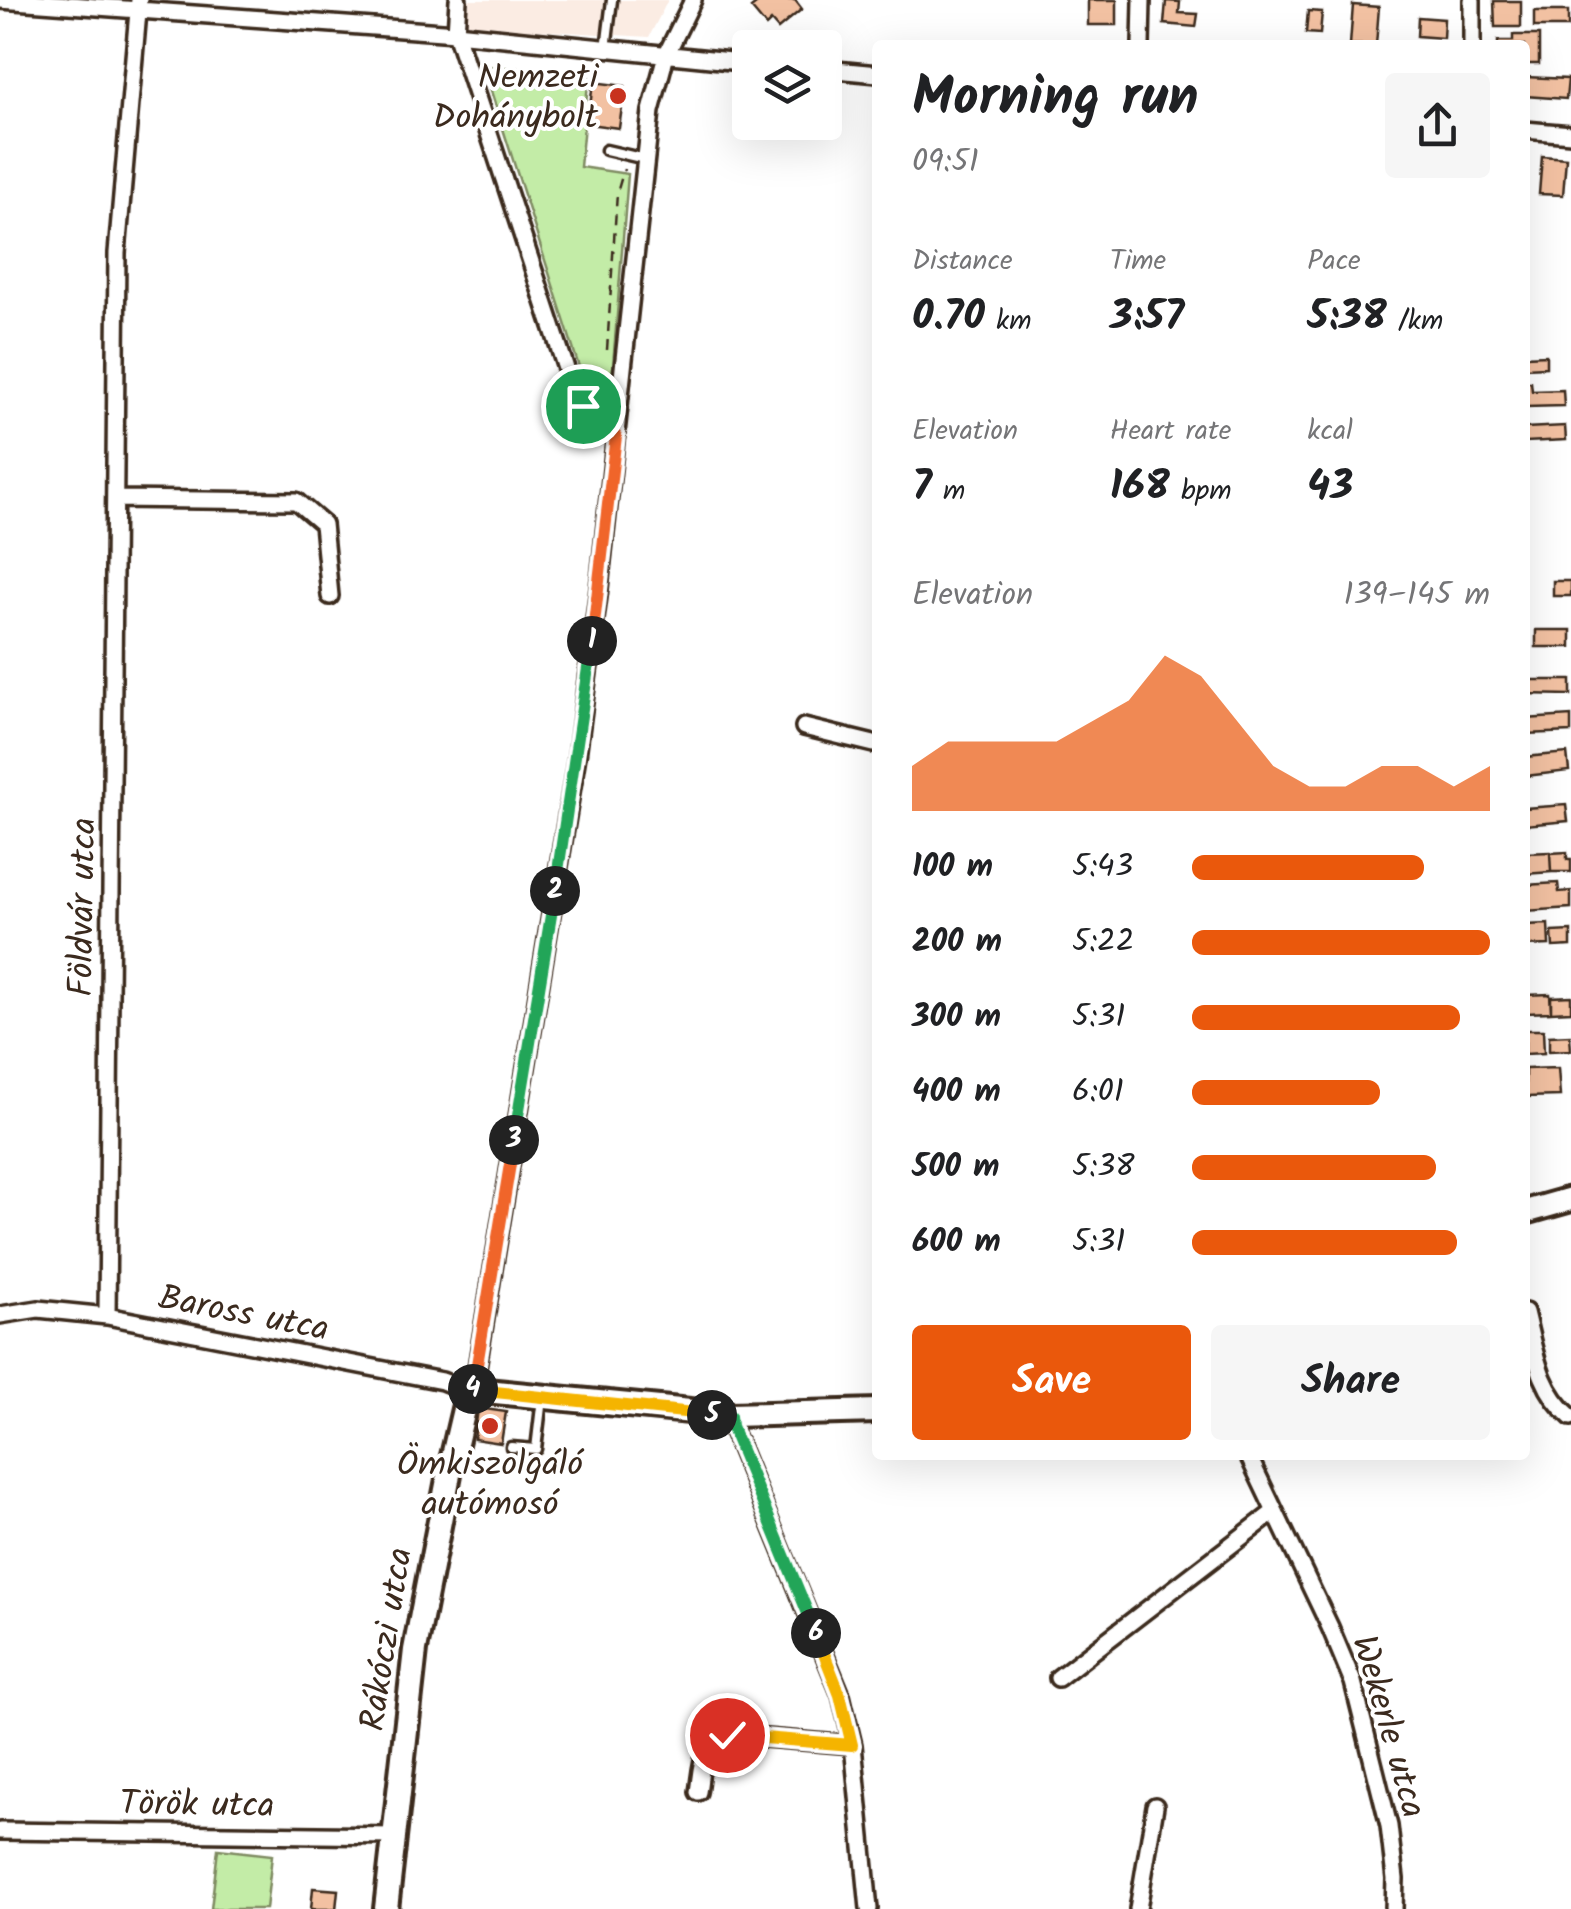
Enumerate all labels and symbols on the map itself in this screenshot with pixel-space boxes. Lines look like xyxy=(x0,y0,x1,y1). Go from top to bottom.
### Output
place label: Nemzeti Dohánybolt xyxy=(433,51,600,147)
marker: Nemzeti Dohánybolt xyxy=(607,85,629,107)
pin xyxy=(541,364,626,449)
pin: 1 xyxy=(567,616,617,666)
street label: Földvár utca xyxy=(54,817,114,997)
pin: 2 xyxy=(530,866,580,916)
pin: 3 xyxy=(489,1115,539,1165)
street label: Baross utca xyxy=(153,1271,333,1359)
pin: 4 xyxy=(448,1364,498,1414)
pin: 5 xyxy=(687,1390,737,1440)
marker: Ömkiszolgáló autómosó xyxy=(479,1415,501,1437)
place label: Ömkiszolgáló autómosó xyxy=(397,1438,585,1534)
street label: Rákóczi utca xyxy=(346,1544,430,1735)
pin: 6 xyxy=(791,1608,841,1658)
street label: Wekerle utca xyxy=(1334,1629,1440,1825)
pin xyxy=(685,1693,770,1778)
street label: Török utca xyxy=(119,1777,275,1835)

